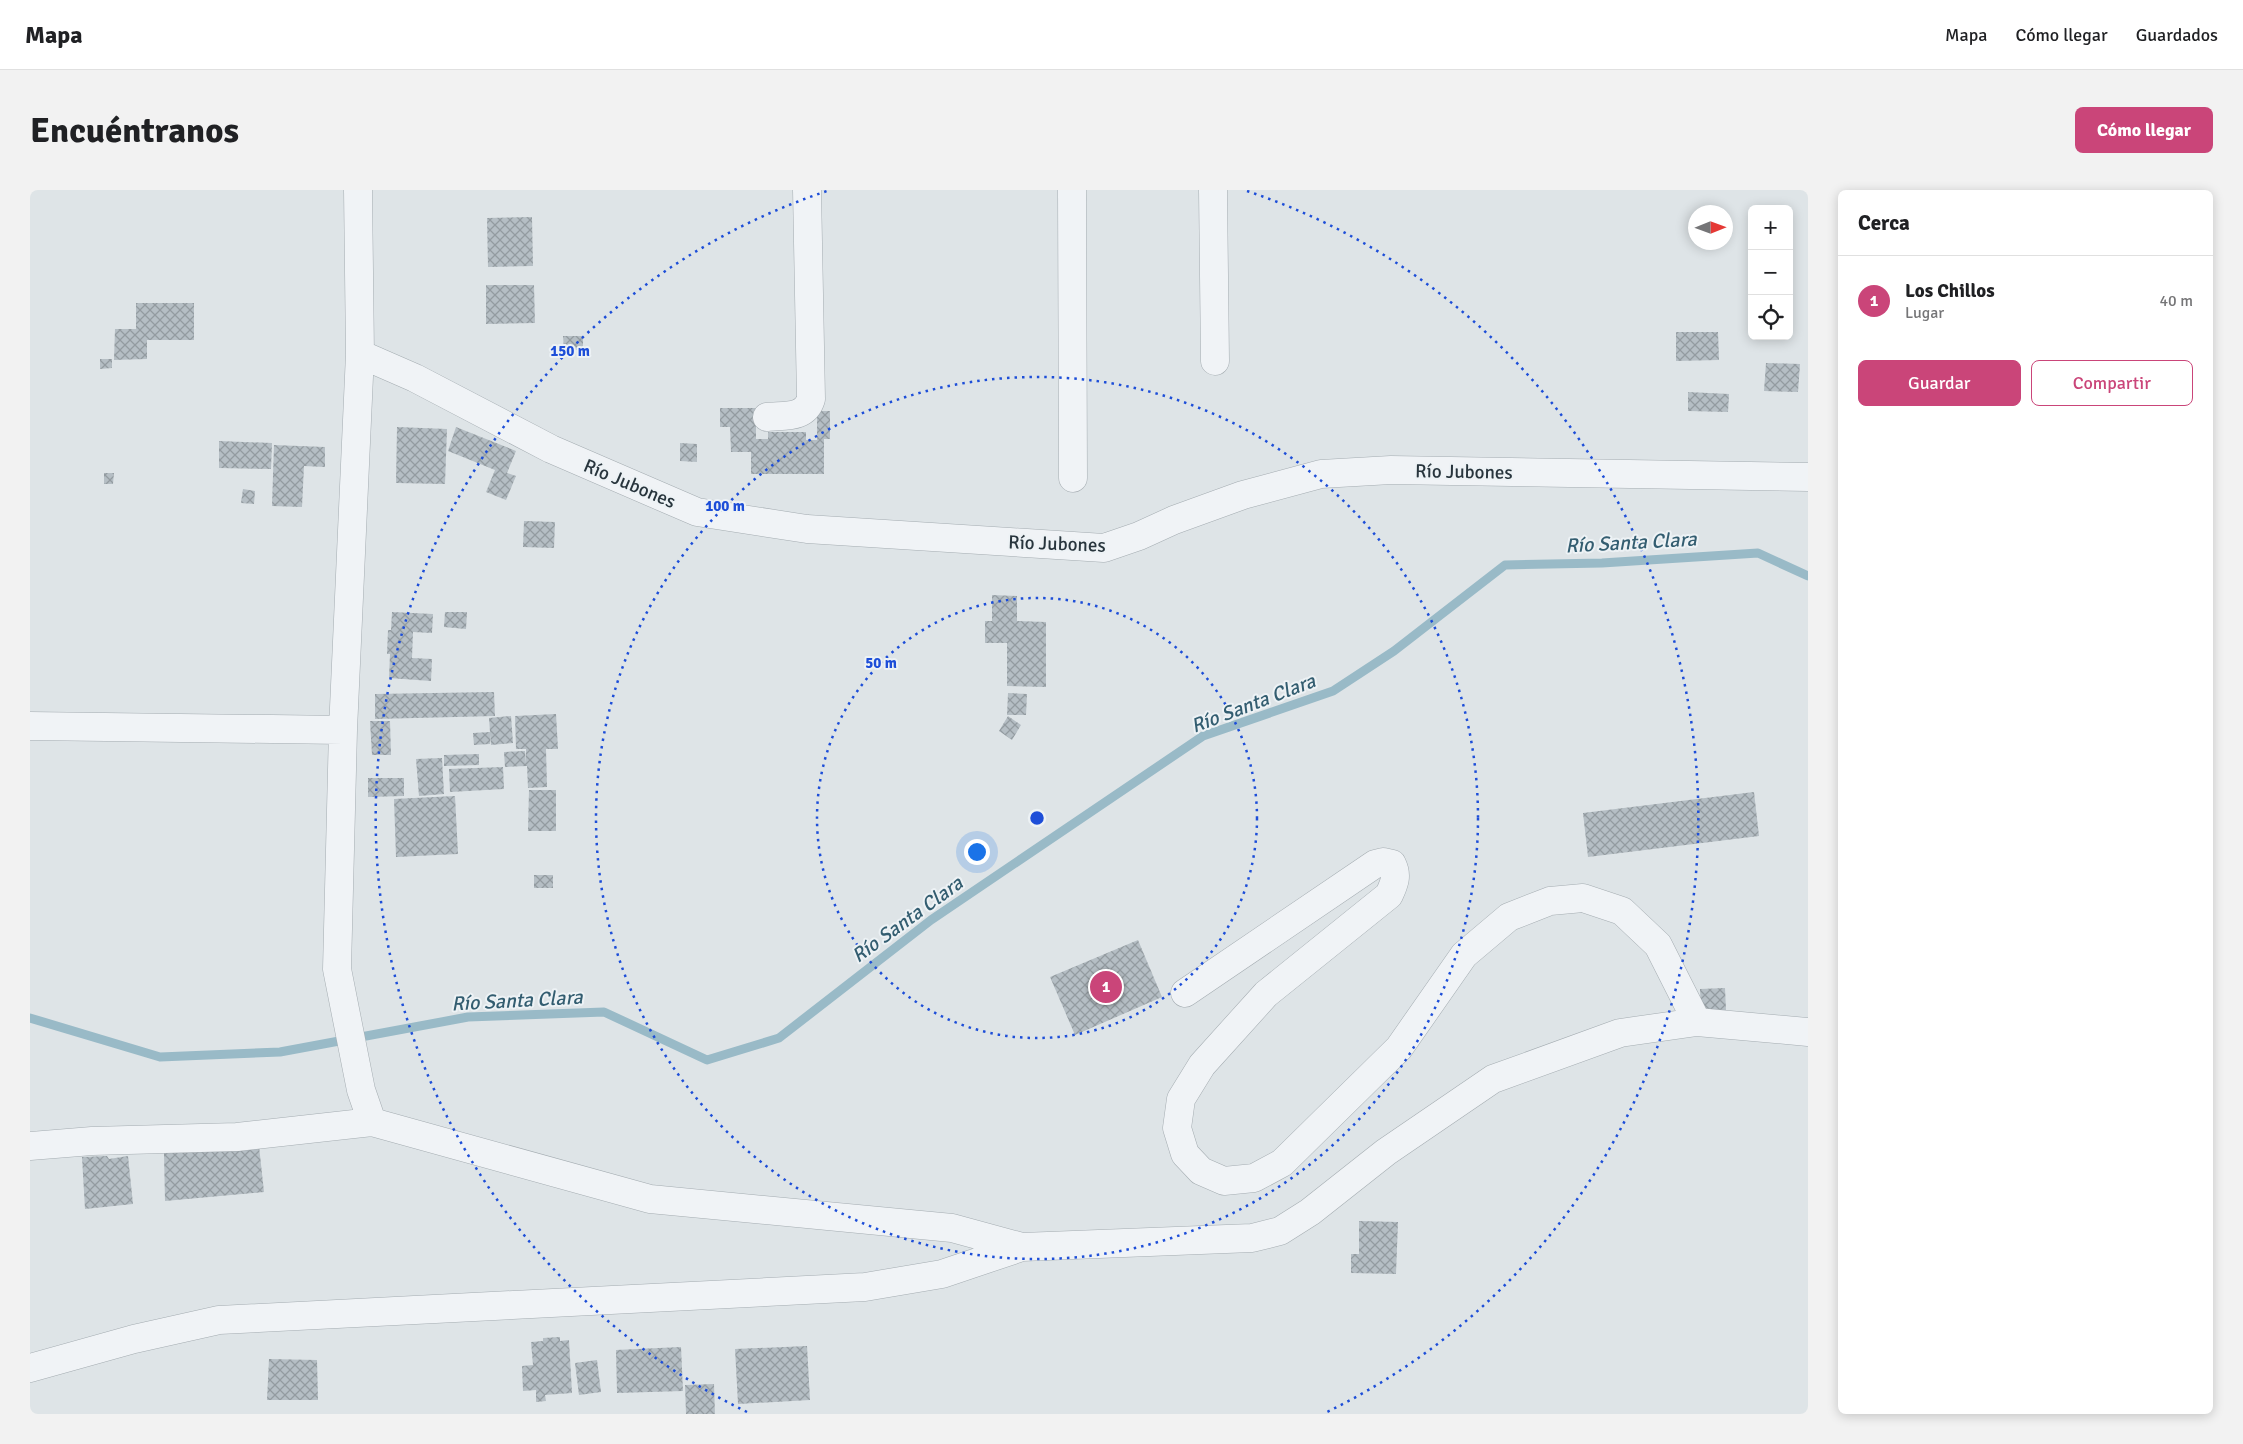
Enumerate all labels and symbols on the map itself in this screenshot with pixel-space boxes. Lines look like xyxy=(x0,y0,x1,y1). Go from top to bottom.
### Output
north arrow xyxy=(1688,205,1733,250)
text: 150 m xyxy=(550,342,590,360)
street label: Río Jubones xyxy=(580,454,679,514)
street label: Río Jubones xyxy=(1415,459,1513,485)
text: 100 m xyxy=(705,497,745,515)
water label: Río Santa Clara xyxy=(1565,527,1698,558)
street label: Río Jubones xyxy=(1008,530,1106,558)
text: 50 m xyxy=(865,654,897,672)
water label: Río Santa Clara xyxy=(1187,668,1320,739)
centre of rings xyxy=(1028,809,1046,827)
your location xyxy=(964,839,990,865)
water label: Río Santa Clara xyxy=(847,870,968,968)
pin: 1 xyxy=(1090,968,1122,1006)
water label: Río Santa Clara xyxy=(451,985,584,1016)

